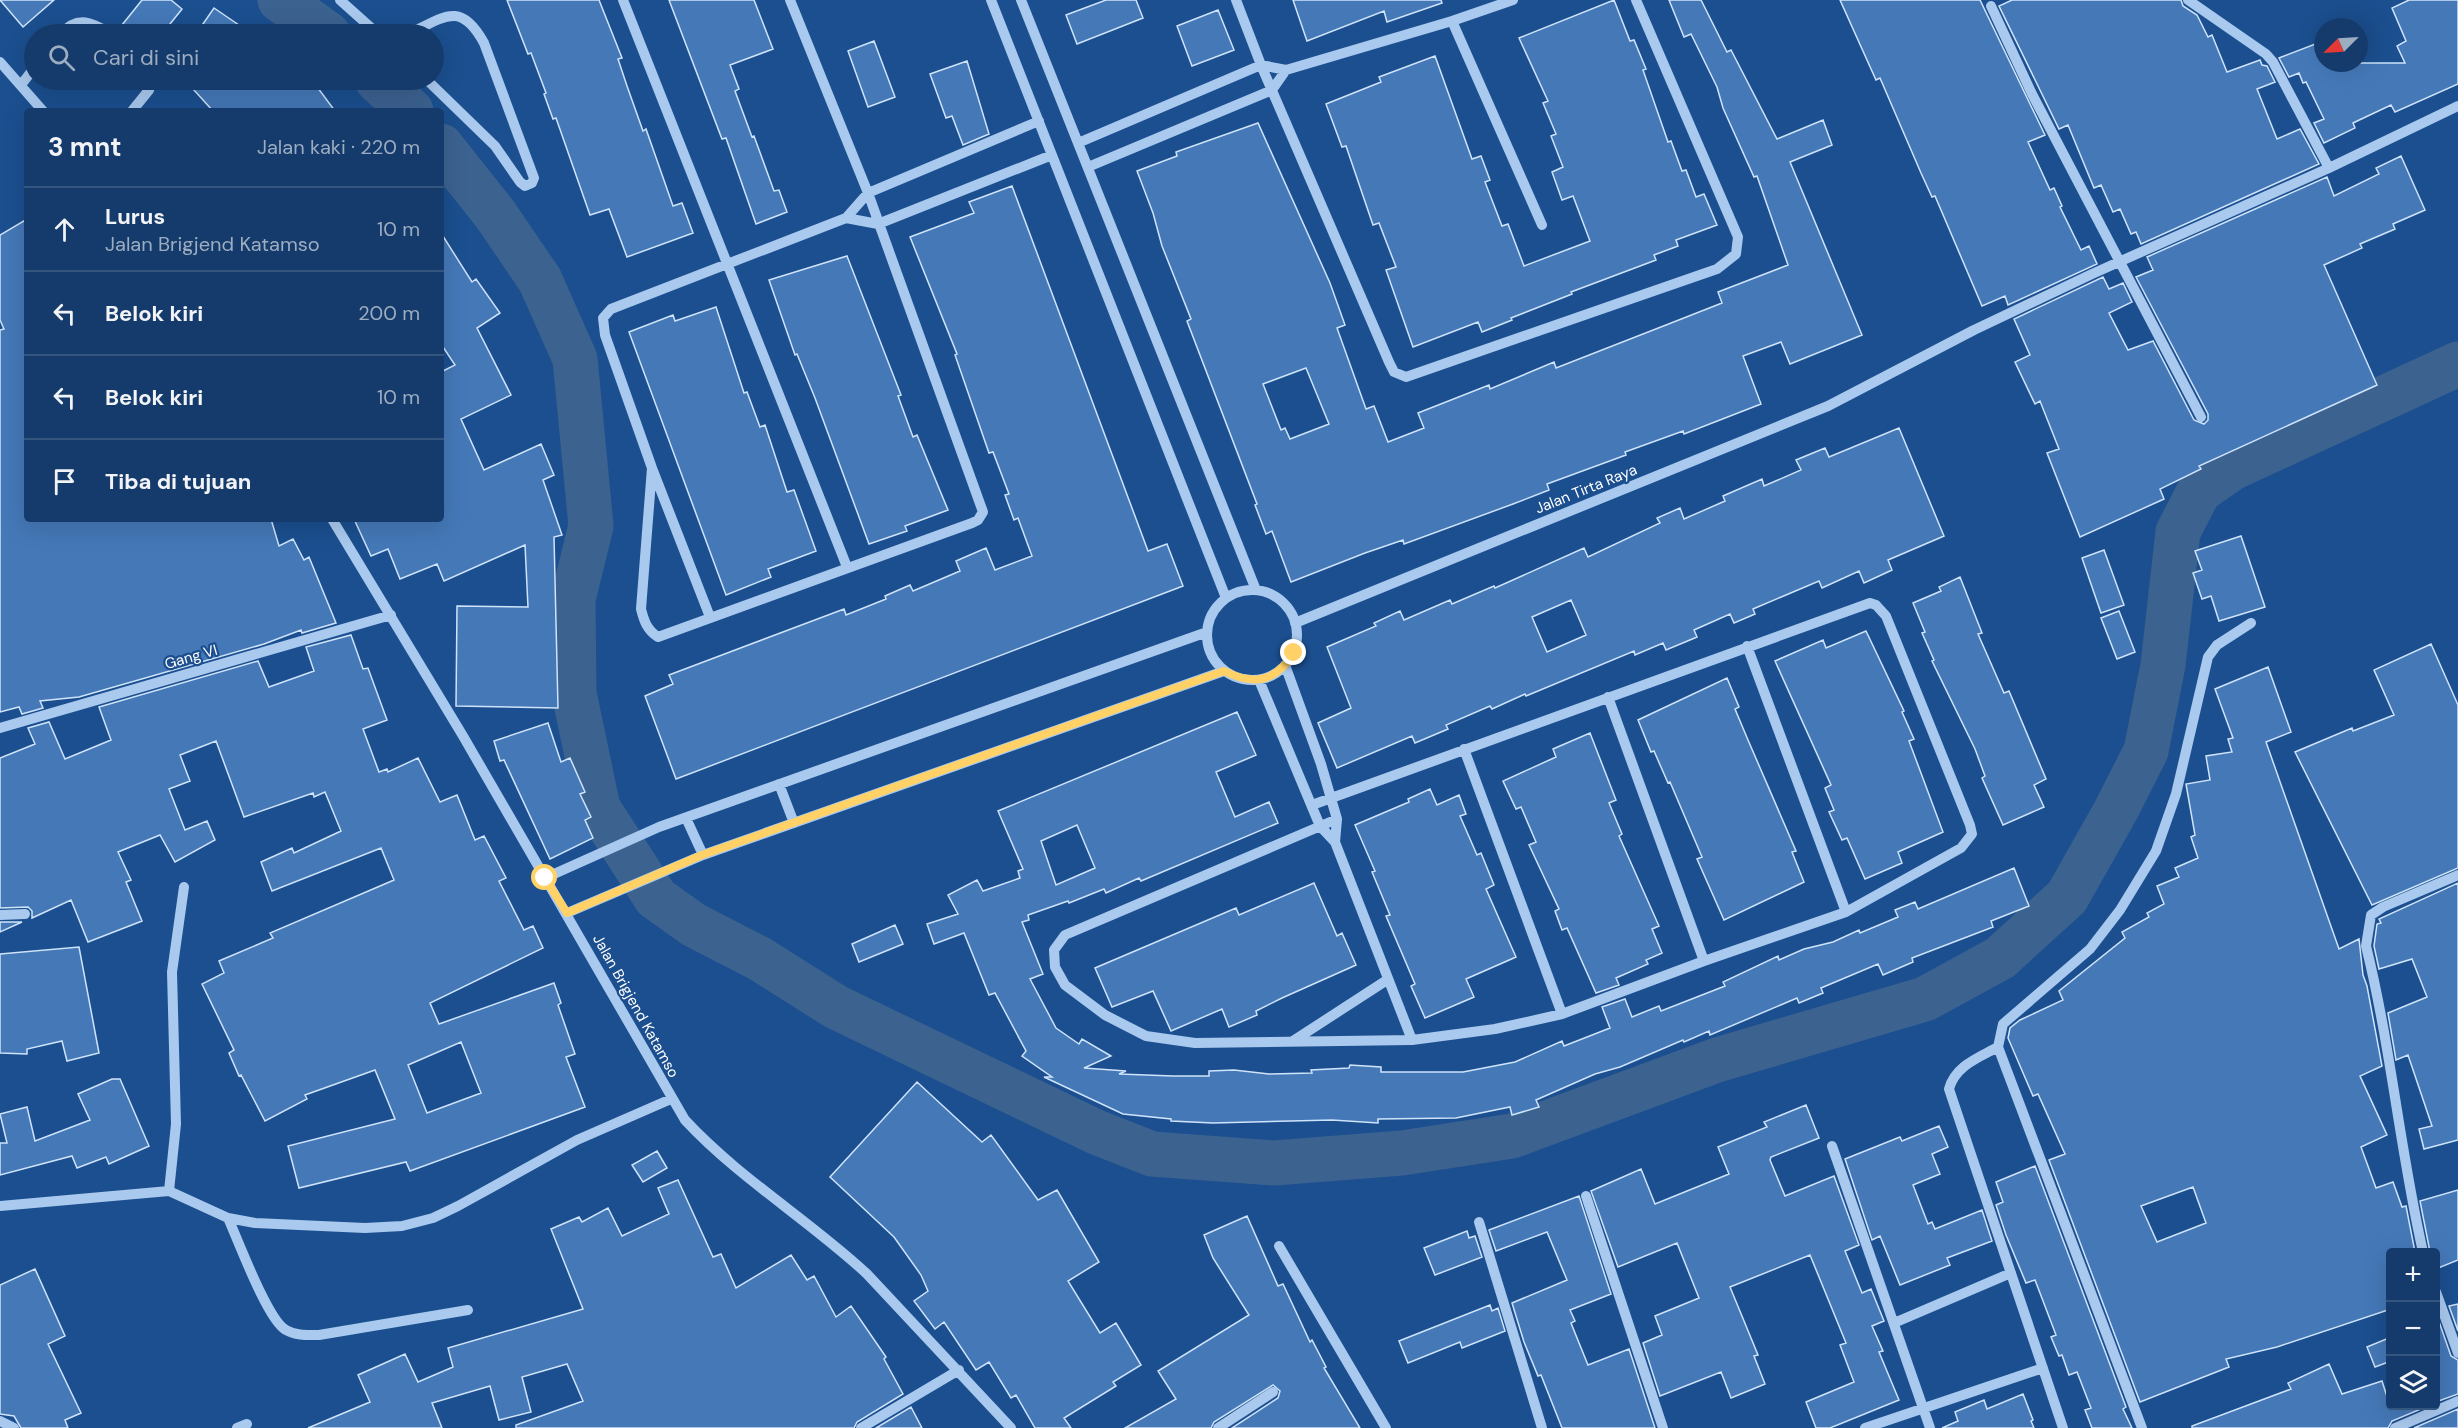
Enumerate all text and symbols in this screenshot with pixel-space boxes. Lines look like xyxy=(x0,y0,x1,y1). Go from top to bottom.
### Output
north arrow xyxy=(2314,18,2368,72)
search box xyxy=(24,24,444,90)
icon: search xyxy=(45,41,78,74)
text: Cari di sini xyxy=(93,43,199,72)
text: 3 mnt xyxy=(48,130,122,164)
text: Jalan kaki · 220 m xyxy=(257,134,420,160)
text: Lurus xyxy=(105,202,165,231)
icon: ahead xyxy=(48,213,81,246)
text: 10 m xyxy=(377,216,420,242)
text: Jalan Brigjend Katamso xyxy=(105,231,320,257)
icon: left xyxy=(48,297,81,330)
text: Belok kiri xyxy=(105,299,203,328)
text: 200 m xyxy=(358,300,420,326)
icon: left xyxy=(48,381,81,414)
text: Belok kiri xyxy=(105,383,203,412)
text: 10 m xyxy=(377,384,420,410)
street label: Jalan Tirta Raya xyxy=(1532,459,1640,519)
icon: arrive xyxy=(48,465,81,498)
text: Tiba di tujuan xyxy=(105,467,251,496)
route end xyxy=(1280,639,1306,665)
street label: Gang VI xyxy=(162,640,220,674)
route start xyxy=(531,864,557,890)
street label: Jalan Brigjend Katamso xyxy=(588,931,684,1081)
map controls xyxy=(2386,1248,2440,1410)
button: + xyxy=(2386,1248,2440,1302)
button: − xyxy=(2386,1302,2440,1356)
button: layers xyxy=(2386,1356,2440,1410)

